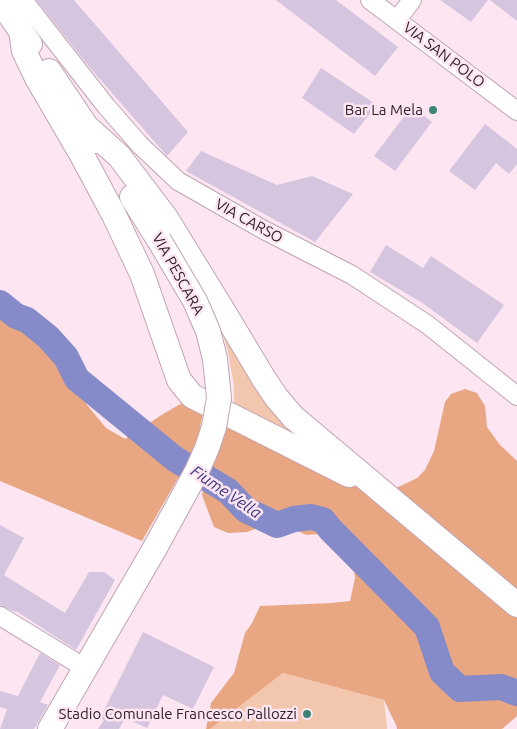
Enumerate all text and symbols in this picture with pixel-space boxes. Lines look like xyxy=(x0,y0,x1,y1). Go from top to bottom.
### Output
street label: VIA SAN POLO xyxy=(400,18,488,92)
place label: Bar La Mela xyxy=(345,101,423,119)
marker: Bar La Mela xyxy=(427,104,439,116)
street label: VIA CARSO xyxy=(212,195,286,247)
street label: VIA PESCARA xyxy=(148,230,208,318)
water label: Fiume Vella xyxy=(187,461,265,523)
place label: Stadio Comunale Francesco Pallozzi xyxy=(59,705,297,723)
marker: Stadio Comunale Francesco Pallozzi xyxy=(301,708,313,720)

